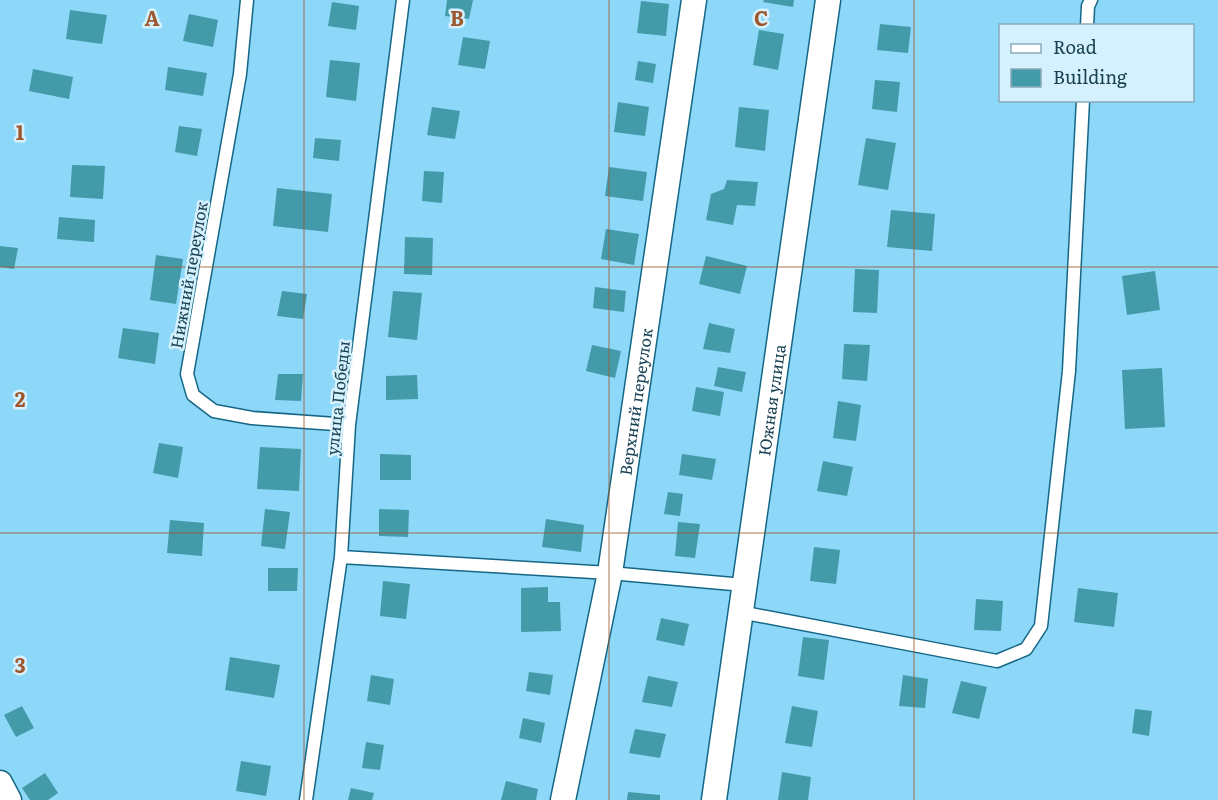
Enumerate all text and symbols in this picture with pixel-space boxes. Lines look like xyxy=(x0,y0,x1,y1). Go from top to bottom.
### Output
text: A xyxy=(144,2,160,32)
text: B xyxy=(450,2,464,32)
text: C xyxy=(754,2,768,32)
legend xyxy=(999,24,1194,102)
text: Road xyxy=(1053,33,1097,60)
text: Building xyxy=(1053,63,1128,90)
text: 1 xyxy=(16,116,24,146)
street label: Нижний переулок xyxy=(163,199,213,350)
street label: Верхний переулок xyxy=(612,326,658,477)
street label: улица Победы xyxy=(319,339,355,457)
street label: Южная улица xyxy=(751,342,791,457)
text: 2 xyxy=(15,383,26,413)
text: 3 xyxy=(14,649,26,679)

